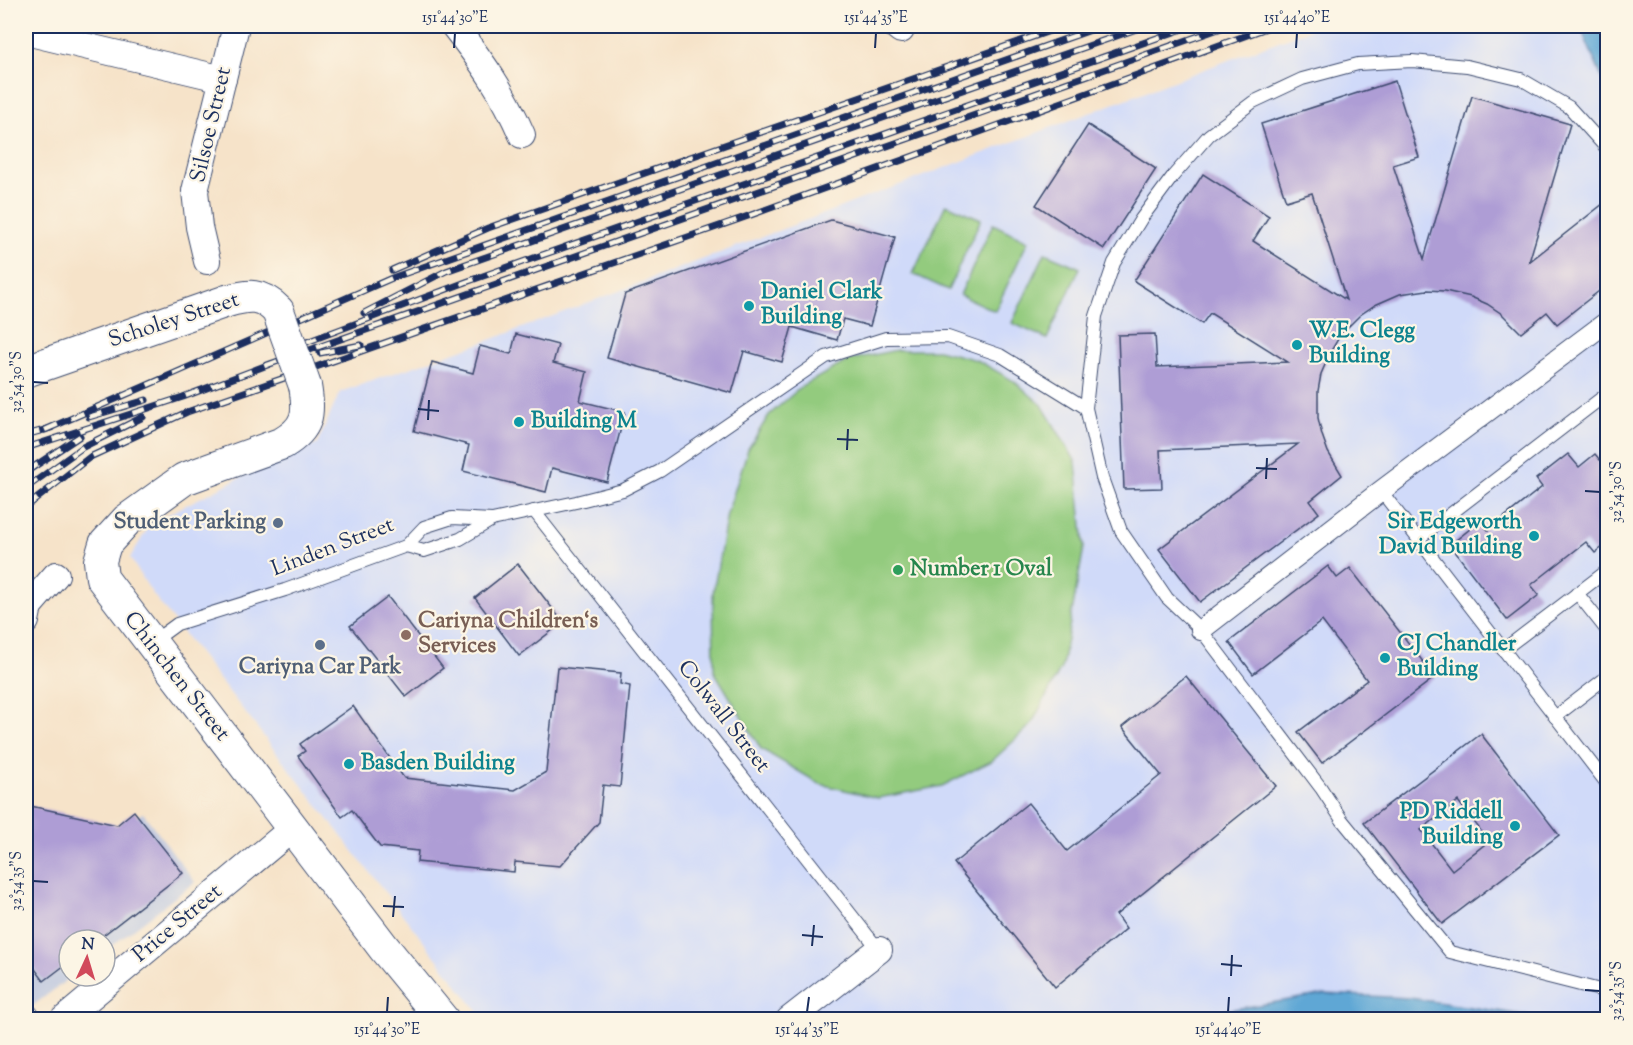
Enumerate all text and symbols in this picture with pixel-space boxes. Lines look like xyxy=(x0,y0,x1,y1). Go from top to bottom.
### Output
text: 151°44'30"E xyxy=(422,8,488,29)
text: 151°44'35"E xyxy=(844,8,908,29)
text: 151°44'40"E xyxy=(1264,8,1330,29)
street label: Silsoe Street xyxy=(183,63,241,186)
place label: Daniel Clark Building xyxy=(761,277,883,334)
street label: Scholey Street xyxy=(104,285,244,357)
marker: Daniel Clark Building xyxy=(742,299,756,313)
place label: W.E. Clegg Building xyxy=(1309,316,1415,373)
marker: W.E. Clegg Building xyxy=(1290,338,1304,352)
text: 32°54'30"S xyxy=(7,351,28,413)
place label: Building M xyxy=(531,406,638,438)
marker: Building M xyxy=(512,415,526,429)
text: 32°54'30"S xyxy=(1607,461,1628,523)
place label: Student Parking xyxy=(113,507,266,539)
place label: Sir Edgeworth David Building xyxy=(1379,507,1522,564)
street label: Linden Street xyxy=(267,510,400,586)
marker: Student Parking xyxy=(271,516,285,530)
marker: Sir Edgeworth David Building xyxy=(1527,529,1541,543)
place label: Number 1 Oval xyxy=(910,554,1053,586)
marker: Number 1 Oval xyxy=(891,563,905,577)
street label: Chinchen Street xyxy=(115,605,237,749)
place label: Cariyna Children‘s Services xyxy=(418,606,599,663)
marker: Cariyna Children‘s Services xyxy=(399,628,413,642)
place label: CJ Chandler Building xyxy=(1397,629,1517,686)
marker: Cariyna Car Park xyxy=(313,638,327,652)
marker: CJ Chandler Building xyxy=(1378,651,1392,665)
place label: Cariyna Car Park xyxy=(239,652,401,684)
street label: Colwall Street xyxy=(669,654,778,781)
place label: Basden Building xyxy=(361,748,515,780)
marker: Basden Building xyxy=(342,757,356,771)
place label: PD Riddell Building xyxy=(1400,797,1504,854)
marker: PD Riddell Building xyxy=(1508,819,1522,833)
text: 32°54'35"S xyxy=(7,851,28,911)
street label: Price Street xyxy=(126,877,230,971)
north arrow xyxy=(57,928,117,988)
text: N xyxy=(81,934,95,957)
text: 32°54'35"S xyxy=(1607,961,1628,1021)
text: 151°44'30"E xyxy=(354,1020,420,1041)
text: 151°44'35"E xyxy=(775,1020,839,1041)
text: 151°44'40"E xyxy=(1195,1020,1261,1041)

